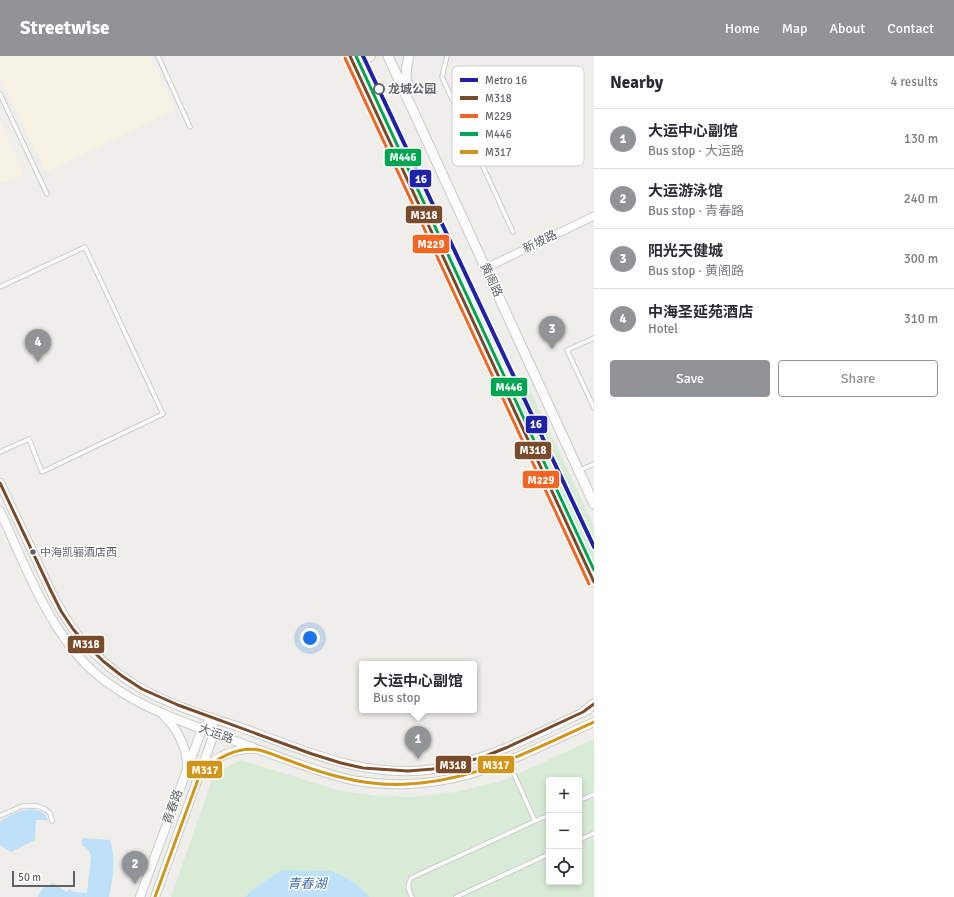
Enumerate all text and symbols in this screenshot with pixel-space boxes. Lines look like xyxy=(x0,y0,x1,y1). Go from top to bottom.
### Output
text: Streetwise xyxy=(20,16,110,40)
text: Home xyxy=(725,20,760,37)
text: Map xyxy=(782,20,807,37)
text: About xyxy=(829,20,865,37)
text: Contact xyxy=(887,20,934,37)
legend xyxy=(452,66,584,166)
text: Nearby xyxy=(610,72,663,93)
text: Metro 16 xyxy=(485,74,527,87)
text: 4 results xyxy=(890,74,938,90)
place label: 龙城公园 xyxy=(388,82,436,97)
marker: 龙城公园 xyxy=(373,83,385,95)
text: M318 xyxy=(485,92,512,105)
text: M229 xyxy=(485,110,512,123)
text: 大运中心副馆 xyxy=(648,122,738,140)
text: M446 xyxy=(485,128,512,141)
text: 1 xyxy=(619,131,627,147)
text: 130 m xyxy=(904,131,938,147)
text: Bus stop · 大运路 xyxy=(648,143,744,159)
text: M317 xyxy=(485,146,512,159)
line badge: M446 xyxy=(384,148,422,167)
text: M446 xyxy=(390,151,417,164)
line badge: 16 xyxy=(409,169,432,188)
text: 16 xyxy=(415,173,427,186)
text: 大运游泳馆 xyxy=(648,182,723,200)
text: 2 xyxy=(619,191,627,207)
text: 240 m xyxy=(904,191,938,207)
text: Bus stop · 青春路 xyxy=(648,203,744,219)
line badge: M318 xyxy=(405,205,443,224)
text: M318 xyxy=(411,209,438,222)
street label: 新坡路 xyxy=(521,227,559,257)
line badge: M229 xyxy=(412,234,450,254)
text: M229 xyxy=(418,238,445,251)
text: 阳光天健城 xyxy=(648,242,723,260)
text: 3 xyxy=(619,251,627,267)
text: 300 m xyxy=(904,251,938,267)
street label: 黄阁路 xyxy=(477,261,505,299)
text: Bus stop · 黄阁路 xyxy=(648,263,744,279)
text: 中海圣延苑酒店 xyxy=(648,303,753,321)
text: 4 xyxy=(619,311,627,327)
text: 310 m xyxy=(904,311,938,327)
pin: 3 xyxy=(539,316,565,349)
text: Hotel xyxy=(648,321,678,337)
pin: 4 xyxy=(25,329,51,362)
button: Save xyxy=(610,360,770,397)
button: Share xyxy=(778,360,938,397)
line badge: M446 xyxy=(490,377,528,397)
text: M446 xyxy=(496,381,523,394)
line badge: 16 xyxy=(525,415,548,434)
text: 16 xyxy=(530,418,542,431)
line badge: M318 xyxy=(514,441,552,460)
text: M318 xyxy=(520,444,547,457)
line badge: M229 xyxy=(522,470,560,489)
text: M229 xyxy=(528,474,555,487)
place label: 中海凯骊酒店西 xyxy=(40,546,117,559)
marker: 中海凯骊酒店西 xyxy=(28,547,38,557)
your location xyxy=(300,628,320,648)
line badge: M318 xyxy=(67,635,105,654)
text: M318 xyxy=(73,638,100,651)
popup xyxy=(359,661,477,713)
text: 大运中心副馆 xyxy=(373,672,463,690)
text: Bus stop xyxy=(373,690,420,706)
street label: 大运路 xyxy=(197,721,235,747)
pin: 1 xyxy=(405,726,431,759)
line badge: M318 xyxy=(435,755,472,774)
line badge: M317 xyxy=(477,755,515,774)
text: M318 xyxy=(440,759,467,772)
text: M317 xyxy=(483,759,510,772)
line badge: M317 xyxy=(186,760,223,779)
text: M317 xyxy=(192,764,219,777)
map controls xyxy=(546,777,582,885)
button: + xyxy=(546,777,582,813)
street label: 青春路 xyxy=(160,788,186,826)
button: − xyxy=(546,813,582,849)
button: locate xyxy=(546,849,582,885)
pin: 2 xyxy=(122,851,148,884)
scale bar xyxy=(12,869,75,888)
text: 50 m xyxy=(18,871,41,884)
water label: 青春湖 xyxy=(287,876,328,892)

